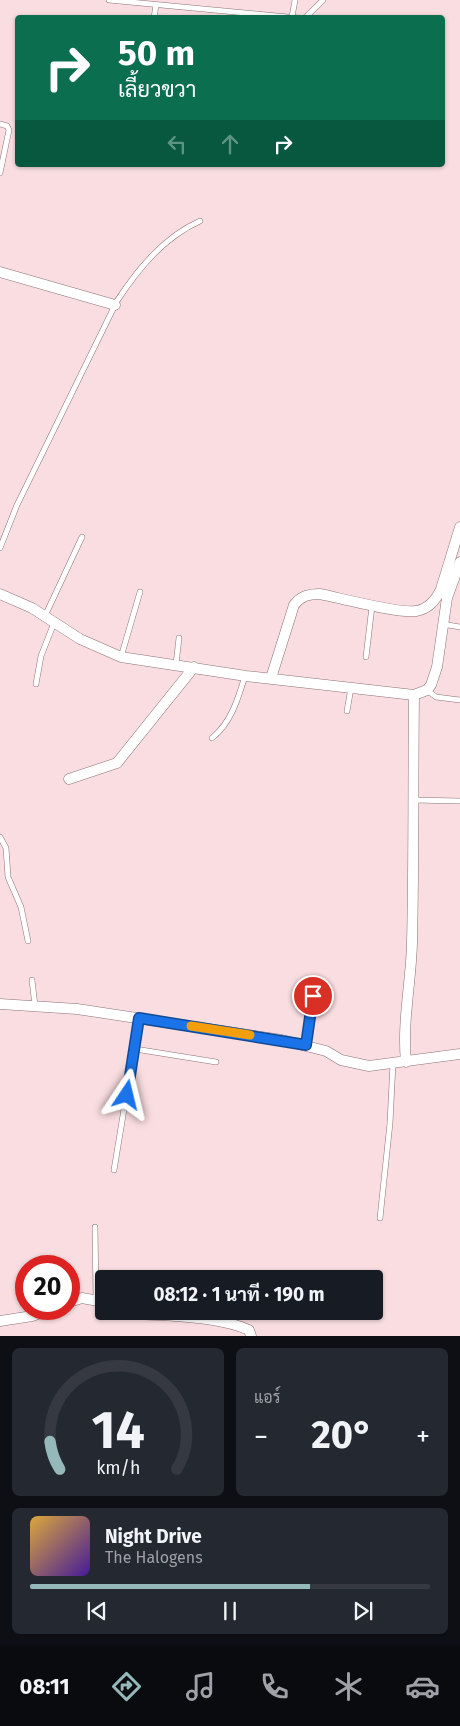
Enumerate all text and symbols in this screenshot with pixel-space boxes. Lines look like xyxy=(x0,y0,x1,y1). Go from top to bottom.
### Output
text: 50 m xyxy=(118,32,195,74)
icon: right xyxy=(35,35,100,100)
text: เลี้ยวขวา xyxy=(118,76,196,103)
icon: left xyxy=(163,130,191,158)
icon: ahead xyxy=(216,130,244,158)
icon: right xyxy=(269,130,297,158)
pin xyxy=(292,975,334,1017)
icon: arrive xyxy=(299,982,327,1010)
position arrow xyxy=(100,1068,152,1120)
speed limit sign: 20 xyxy=(15,1255,80,1320)
text: 08:12 · 1 นาที · 190 m xyxy=(153,1283,325,1306)
text: แอร์ xyxy=(254,1388,280,1407)
text: 14 xyxy=(91,1399,145,1462)
text: 20° xyxy=(311,1412,373,1458)
text: − xyxy=(254,1420,268,1453)
text: + xyxy=(416,1420,430,1453)
text: km/h xyxy=(96,1457,140,1479)
text: Night Drive xyxy=(105,1525,202,1548)
text: The Halogens xyxy=(105,1548,203,1567)
icon: previous xyxy=(83,1597,111,1625)
icon: pause xyxy=(216,1597,244,1625)
icon: next xyxy=(349,1597,377,1625)
icon: directions xyxy=(109,1669,144,1704)
icon: music xyxy=(183,1669,218,1704)
icon: phone xyxy=(257,1669,292,1704)
icon: climate xyxy=(331,1669,366,1704)
icon: car xyxy=(405,1669,440,1704)
text: 08:11 xyxy=(20,1673,70,1700)

